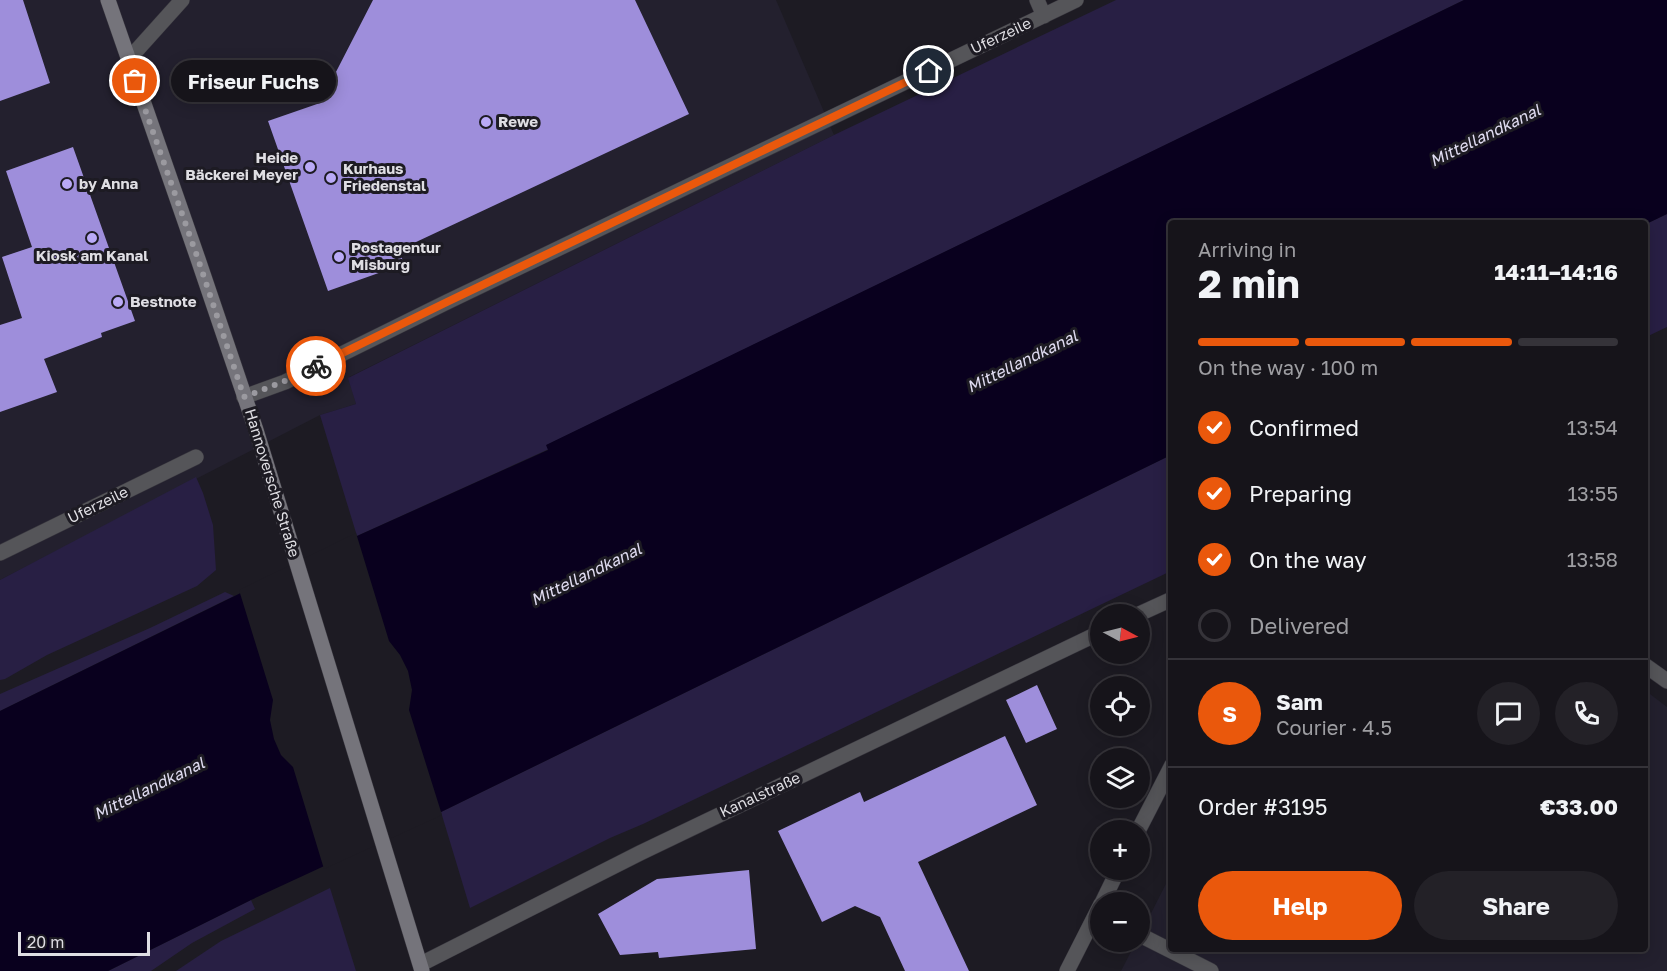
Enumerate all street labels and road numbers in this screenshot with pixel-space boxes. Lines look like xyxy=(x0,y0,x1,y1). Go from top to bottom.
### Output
street label: Uferzeile xyxy=(967,13,1034,57)
street label: Hannoversche Straße xyxy=(242,406,304,559)
street label: Uferzeile xyxy=(65,482,131,526)
street label: Kanalstraße xyxy=(716,767,803,821)

